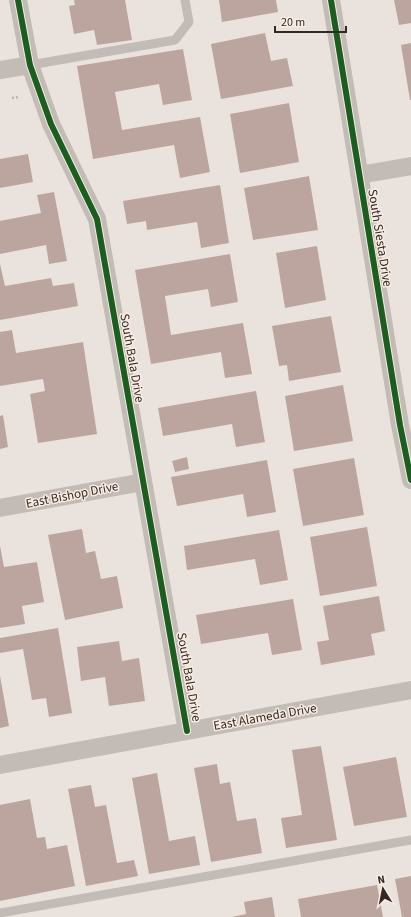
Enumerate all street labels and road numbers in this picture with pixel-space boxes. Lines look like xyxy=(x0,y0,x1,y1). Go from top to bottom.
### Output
street label: South Siesta Drive xyxy=(363,188,397,288)
street label: South Bala Drive xyxy=(115,312,149,404)
street label: East Bishop Drive xyxy=(24,477,120,513)
street label: South Bala Drive xyxy=(172,631,206,723)
street label: East Alameda Drive xyxy=(212,699,318,735)

